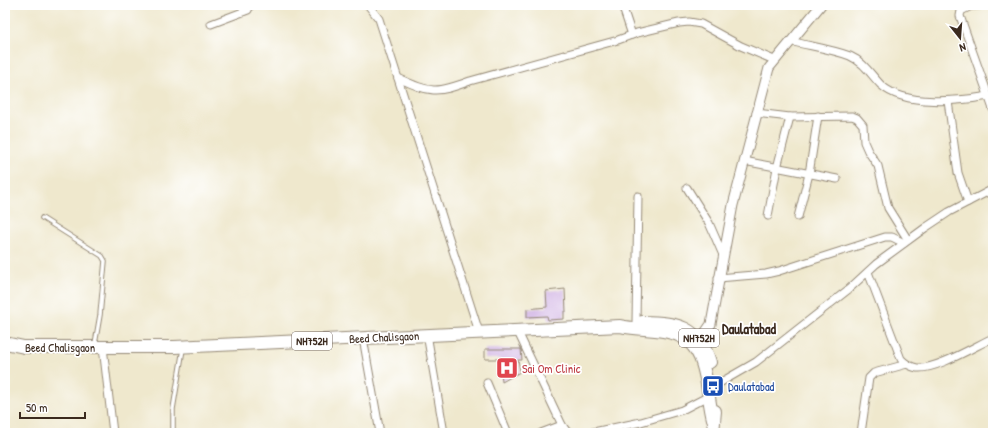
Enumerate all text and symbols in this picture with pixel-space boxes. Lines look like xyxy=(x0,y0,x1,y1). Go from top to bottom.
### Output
north arrow xyxy=(940,18,980,58)
text: N xyxy=(958,40,968,55)
district label: Daulatabad xyxy=(722,319,777,338)
street label: Beed Chalisgaon xyxy=(349,327,419,347)
road number: NH752H xyxy=(679,329,719,347)
road number: NH752H xyxy=(292,332,332,350)
street label: Beed Chalisgaon xyxy=(25,339,95,356)
hospital icon: Sai Om Clinic xyxy=(494,355,520,381)
place label: Sai Om Clinic xyxy=(522,360,581,377)
bus stop icon: Daulatabad xyxy=(700,373,726,399)
place label: Daulatabad xyxy=(728,378,775,395)
scale bar xyxy=(20,394,85,420)
text: 50 m xyxy=(26,399,47,416)

